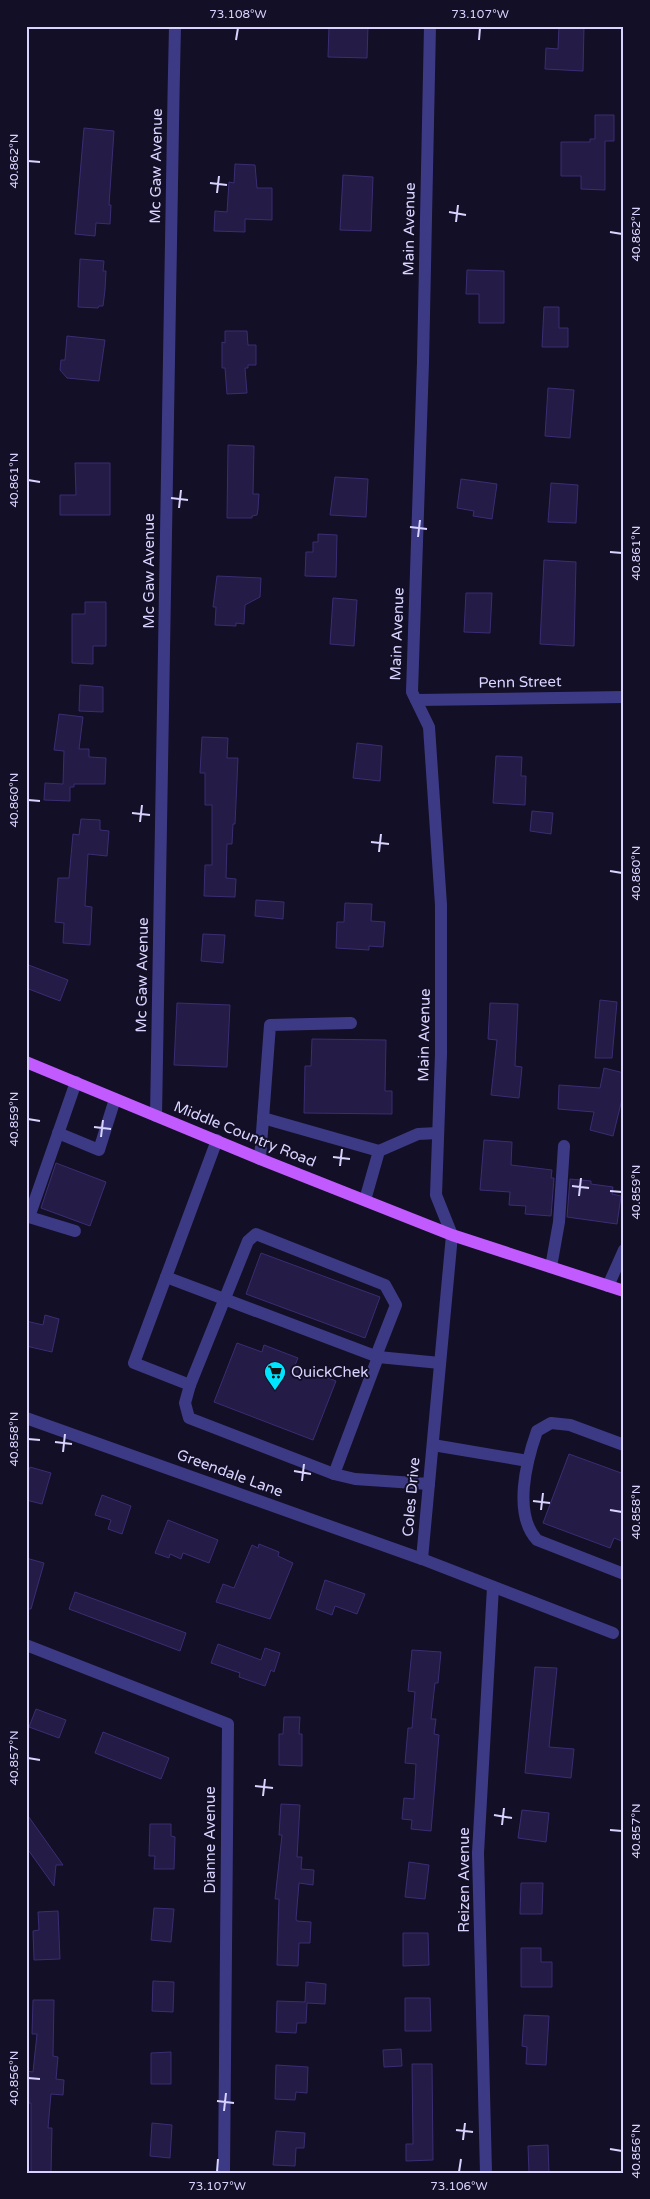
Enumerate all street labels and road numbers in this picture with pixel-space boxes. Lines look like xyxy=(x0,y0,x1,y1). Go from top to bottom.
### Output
street label: Mc Gaw Avenue xyxy=(146,108,166,224)
street label: Main Avenue xyxy=(399,182,419,276)
street label: Mc Gaw Avenue xyxy=(140,513,158,629)
street label: Main Avenue xyxy=(386,587,408,681)
street label: Penn Street xyxy=(478,672,562,692)
street label: Mc Gaw Avenue xyxy=(132,917,152,1033)
street label: Main Avenue xyxy=(414,988,434,1082)
street label: Middle Country Road xyxy=(171,1097,319,1171)
street label: Greendale Lane xyxy=(174,1445,286,1501)
street label: Coles Drive xyxy=(399,1457,423,1537)
street label: Dianne Avenue xyxy=(201,1786,219,1894)
street label: Reizen Avenue xyxy=(455,1827,473,1933)

